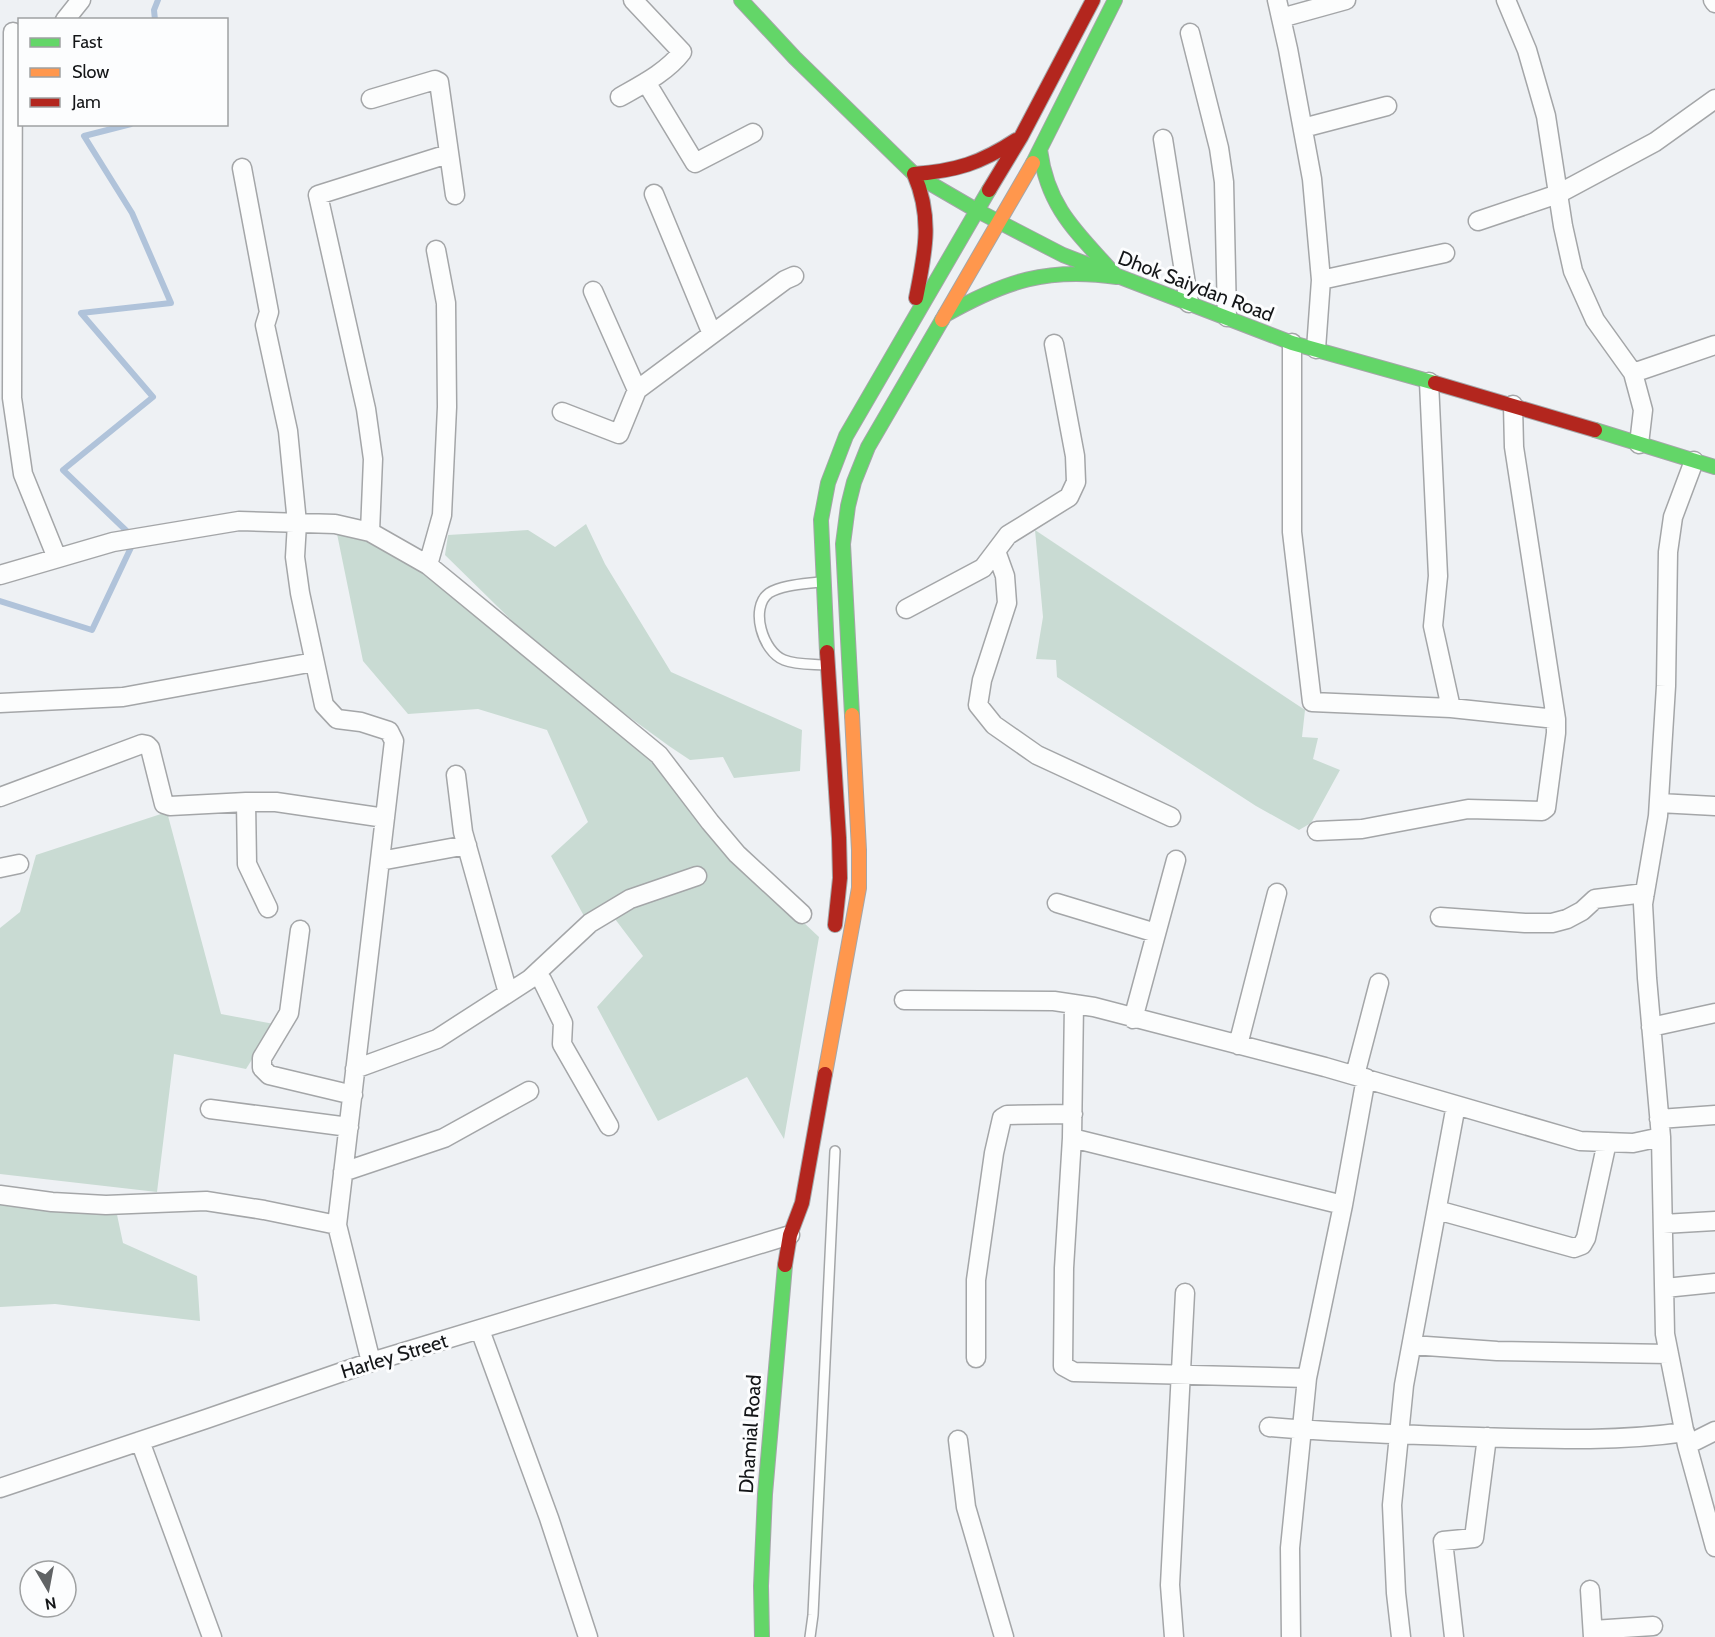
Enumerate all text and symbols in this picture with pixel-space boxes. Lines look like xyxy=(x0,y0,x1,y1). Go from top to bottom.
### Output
legend xyxy=(18,18,228,126)
text: Fast xyxy=(72,31,103,53)
text: Slow xyxy=(72,61,109,83)
text: Jam xyxy=(71,91,101,113)
street label: Dhok Saiydan Road xyxy=(1115,245,1277,327)
street label: Harley Street xyxy=(338,1328,451,1384)
street label: Dhamial Road xyxy=(734,1374,766,1494)
north arrow xyxy=(18,1559,78,1619)
text: N xyxy=(43,1593,58,1614)

